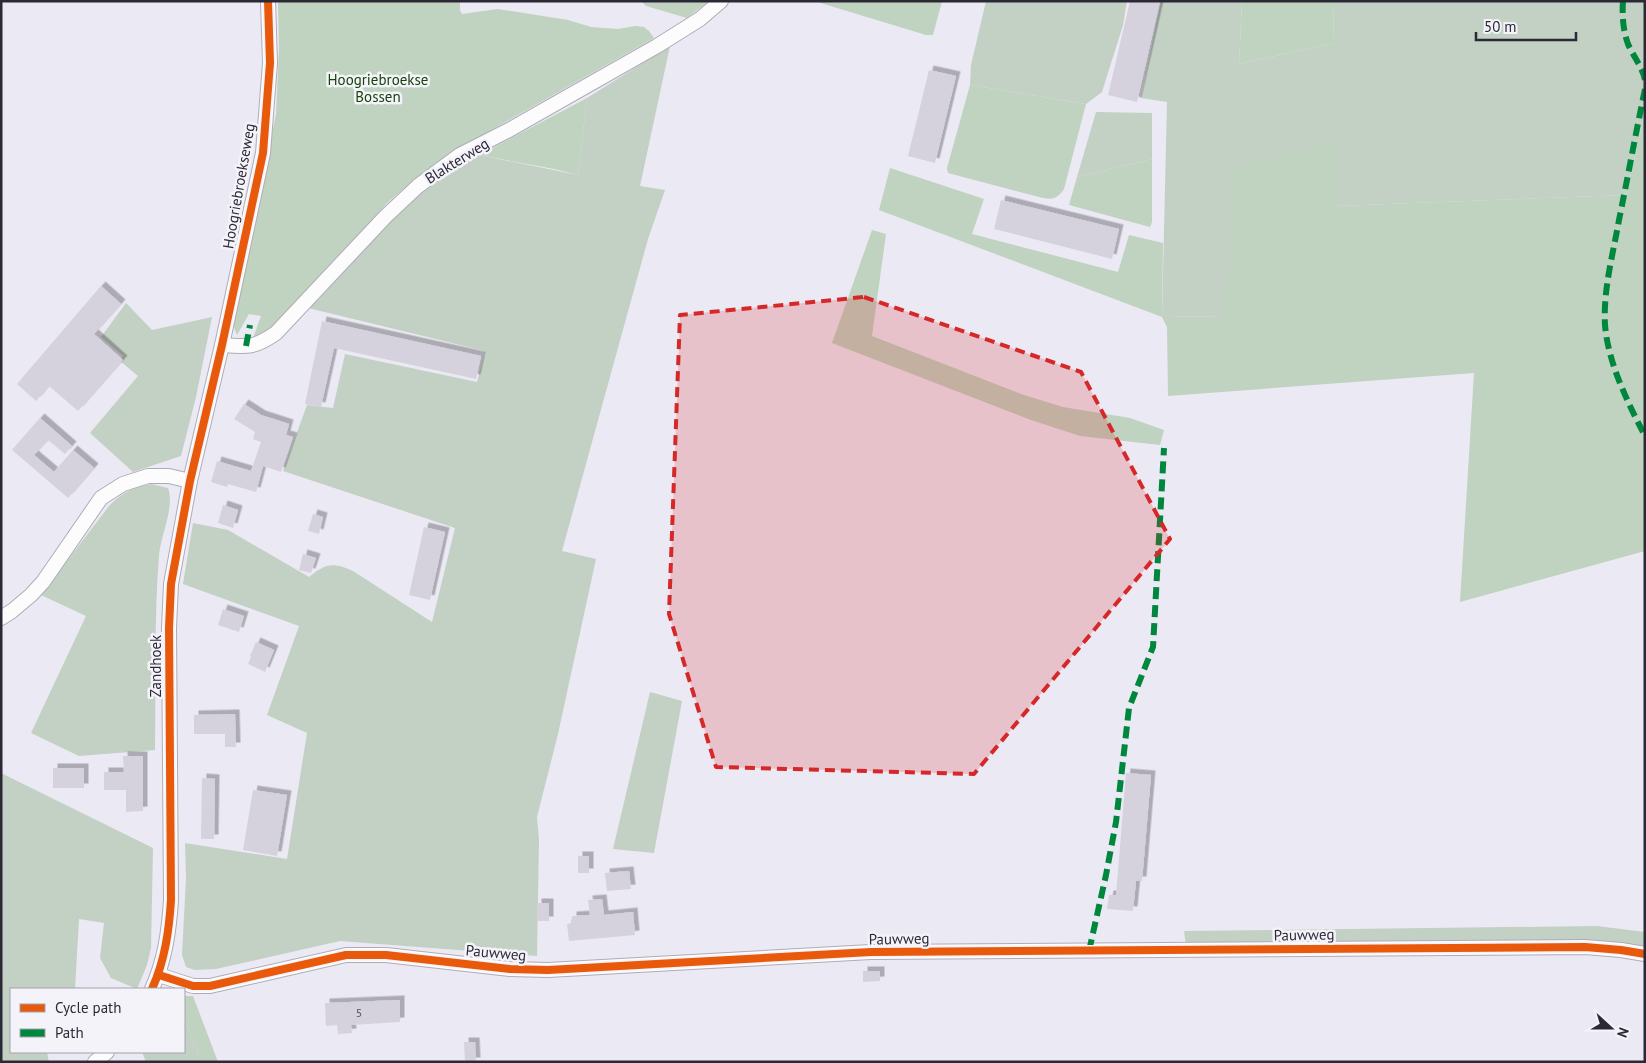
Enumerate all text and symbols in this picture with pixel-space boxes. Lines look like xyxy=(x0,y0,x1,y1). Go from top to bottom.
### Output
scale bar xyxy=(1476,10,1576,42)
text: 50 m xyxy=(1484,17,1517,36)
park label: Hoogriebroekse Bossen xyxy=(328,70,428,106)
street label: Hoogriebroekseweg xyxy=(218,122,259,250)
street label: Blakterweg xyxy=(421,134,492,188)
street label: Zandhoek xyxy=(146,634,165,697)
street label: Pauwweg xyxy=(1273,924,1335,945)
street label: Pauwweg xyxy=(868,928,930,949)
street label: Pauwweg xyxy=(465,940,527,965)
legend xyxy=(10,988,185,1053)
text: Cycle path xyxy=(55,998,121,1017)
north arrow xyxy=(1586,1003,1636,1053)
house number: 5 xyxy=(356,1005,362,1020)
text: Path xyxy=(55,1023,84,1042)
text: N xyxy=(1613,1025,1633,1040)

